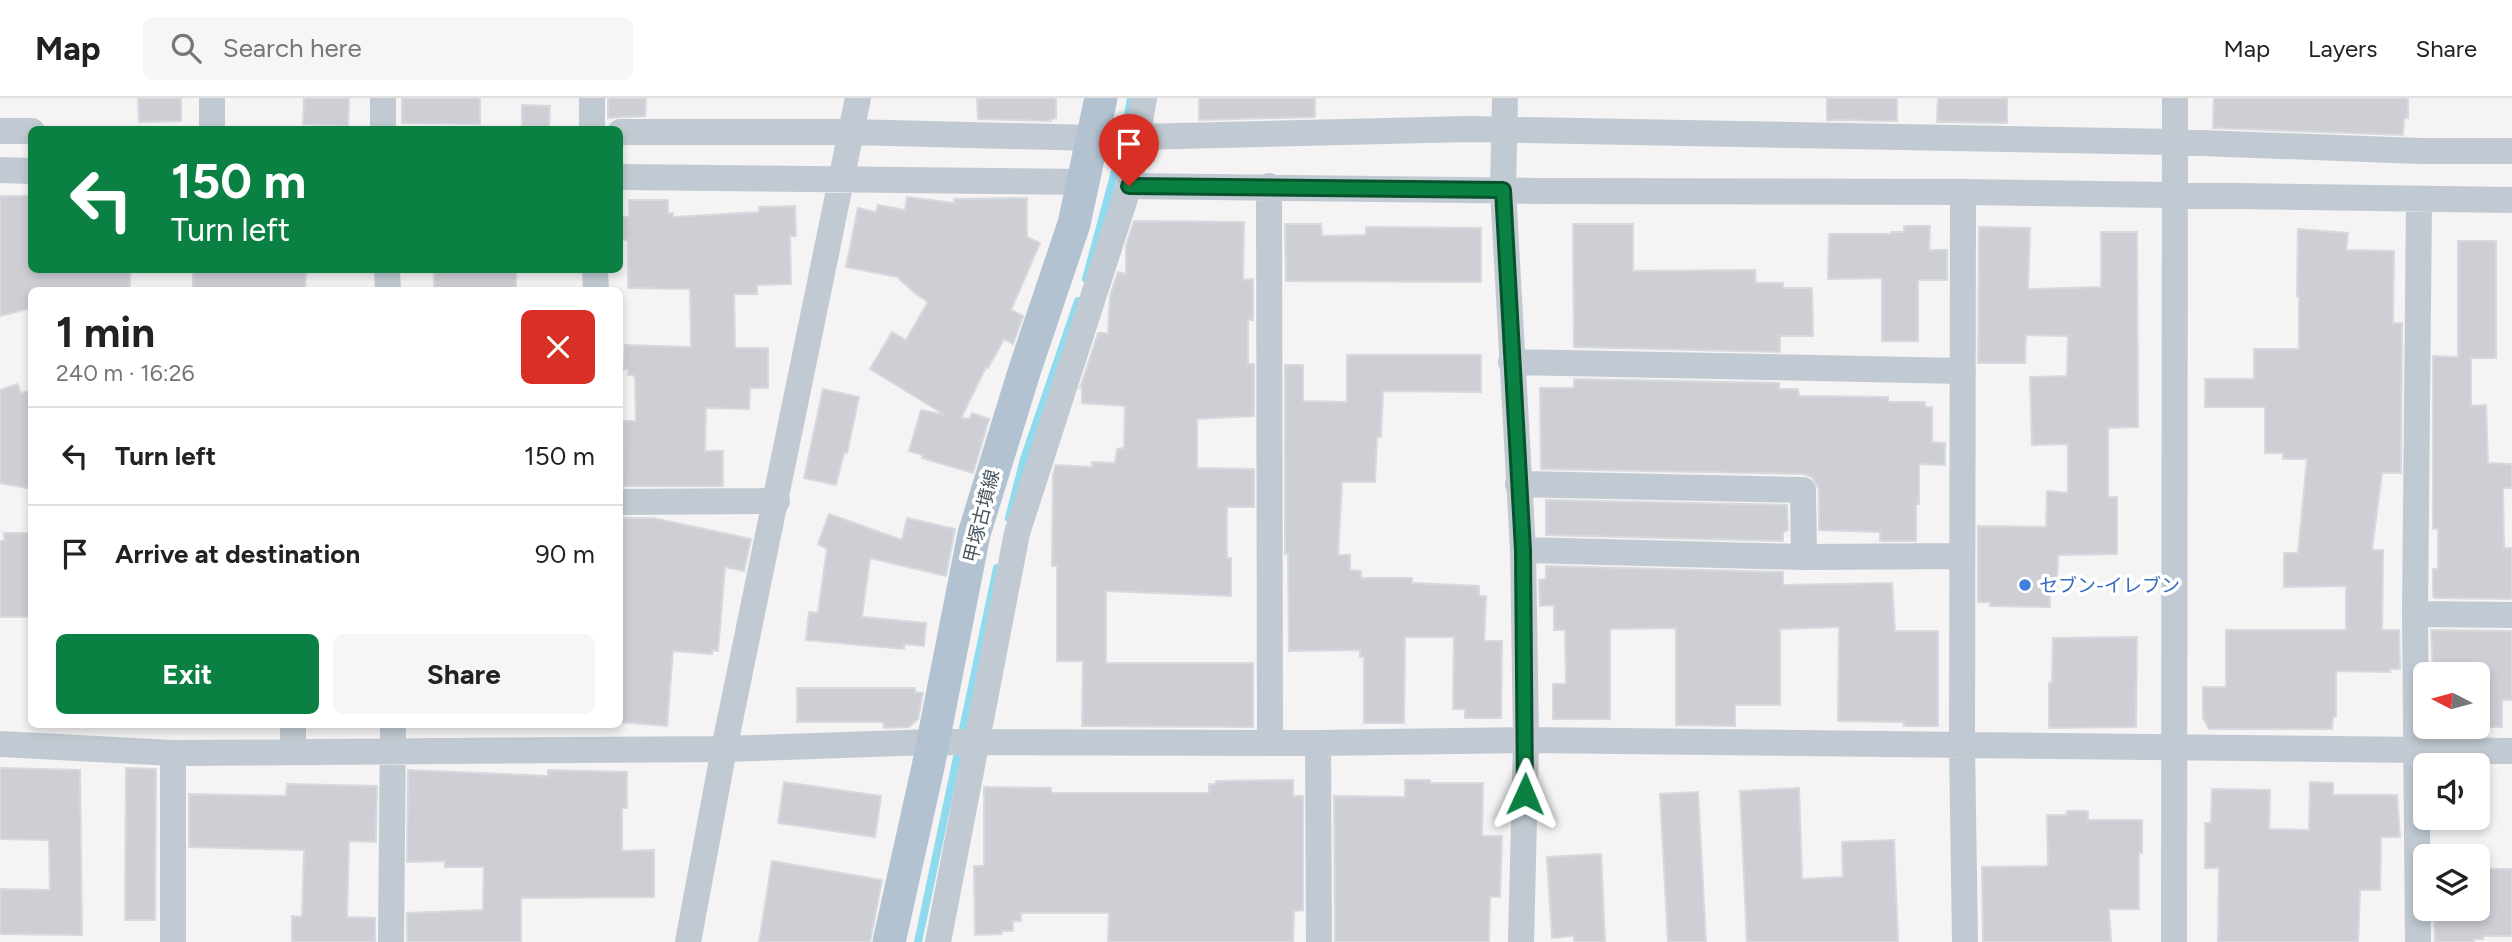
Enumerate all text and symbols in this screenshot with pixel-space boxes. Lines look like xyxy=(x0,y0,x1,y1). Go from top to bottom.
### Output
search box xyxy=(143,17,633,80)
text: Map xyxy=(35,29,101,68)
icon: search xyxy=(167,29,205,67)
text: Search here xyxy=(223,32,362,64)
text: Map xyxy=(2223,34,2270,63)
text: Layers xyxy=(2308,34,2377,63)
text: Share xyxy=(2415,34,2477,63)
pin xyxy=(1099,114,1159,186)
icon: arrive xyxy=(1110,125,1148,163)
text: 150 m xyxy=(171,151,306,210)
icon: left xyxy=(56,154,147,245)
text: Turn left xyxy=(171,211,290,249)
text: 1 min xyxy=(56,307,155,358)
button: close xyxy=(521,310,595,384)
text: 240 m · 16:26 xyxy=(56,359,195,387)
icon: left xyxy=(56,437,94,475)
text: Turn left xyxy=(115,440,216,472)
text: 150 m xyxy=(524,440,595,472)
street label: 甲塚古墳線 xyxy=(959,467,1004,565)
icon: arrive xyxy=(56,535,94,573)
text: Arrive at destination xyxy=(115,538,360,570)
text: 90 m xyxy=(535,538,595,570)
place label: セブン-イレブン xyxy=(2039,574,2180,597)
marker: セブン-イレブン xyxy=(2017,577,2033,593)
button: Exit xyxy=(56,634,319,714)
button: Share xyxy=(333,634,595,714)
north arrow xyxy=(2413,662,2490,738)
map controls xyxy=(2413,662,2490,921)
button: sound xyxy=(2413,753,2490,830)
position arrow xyxy=(1488,757,1562,831)
button: layers xyxy=(2413,844,2490,921)

